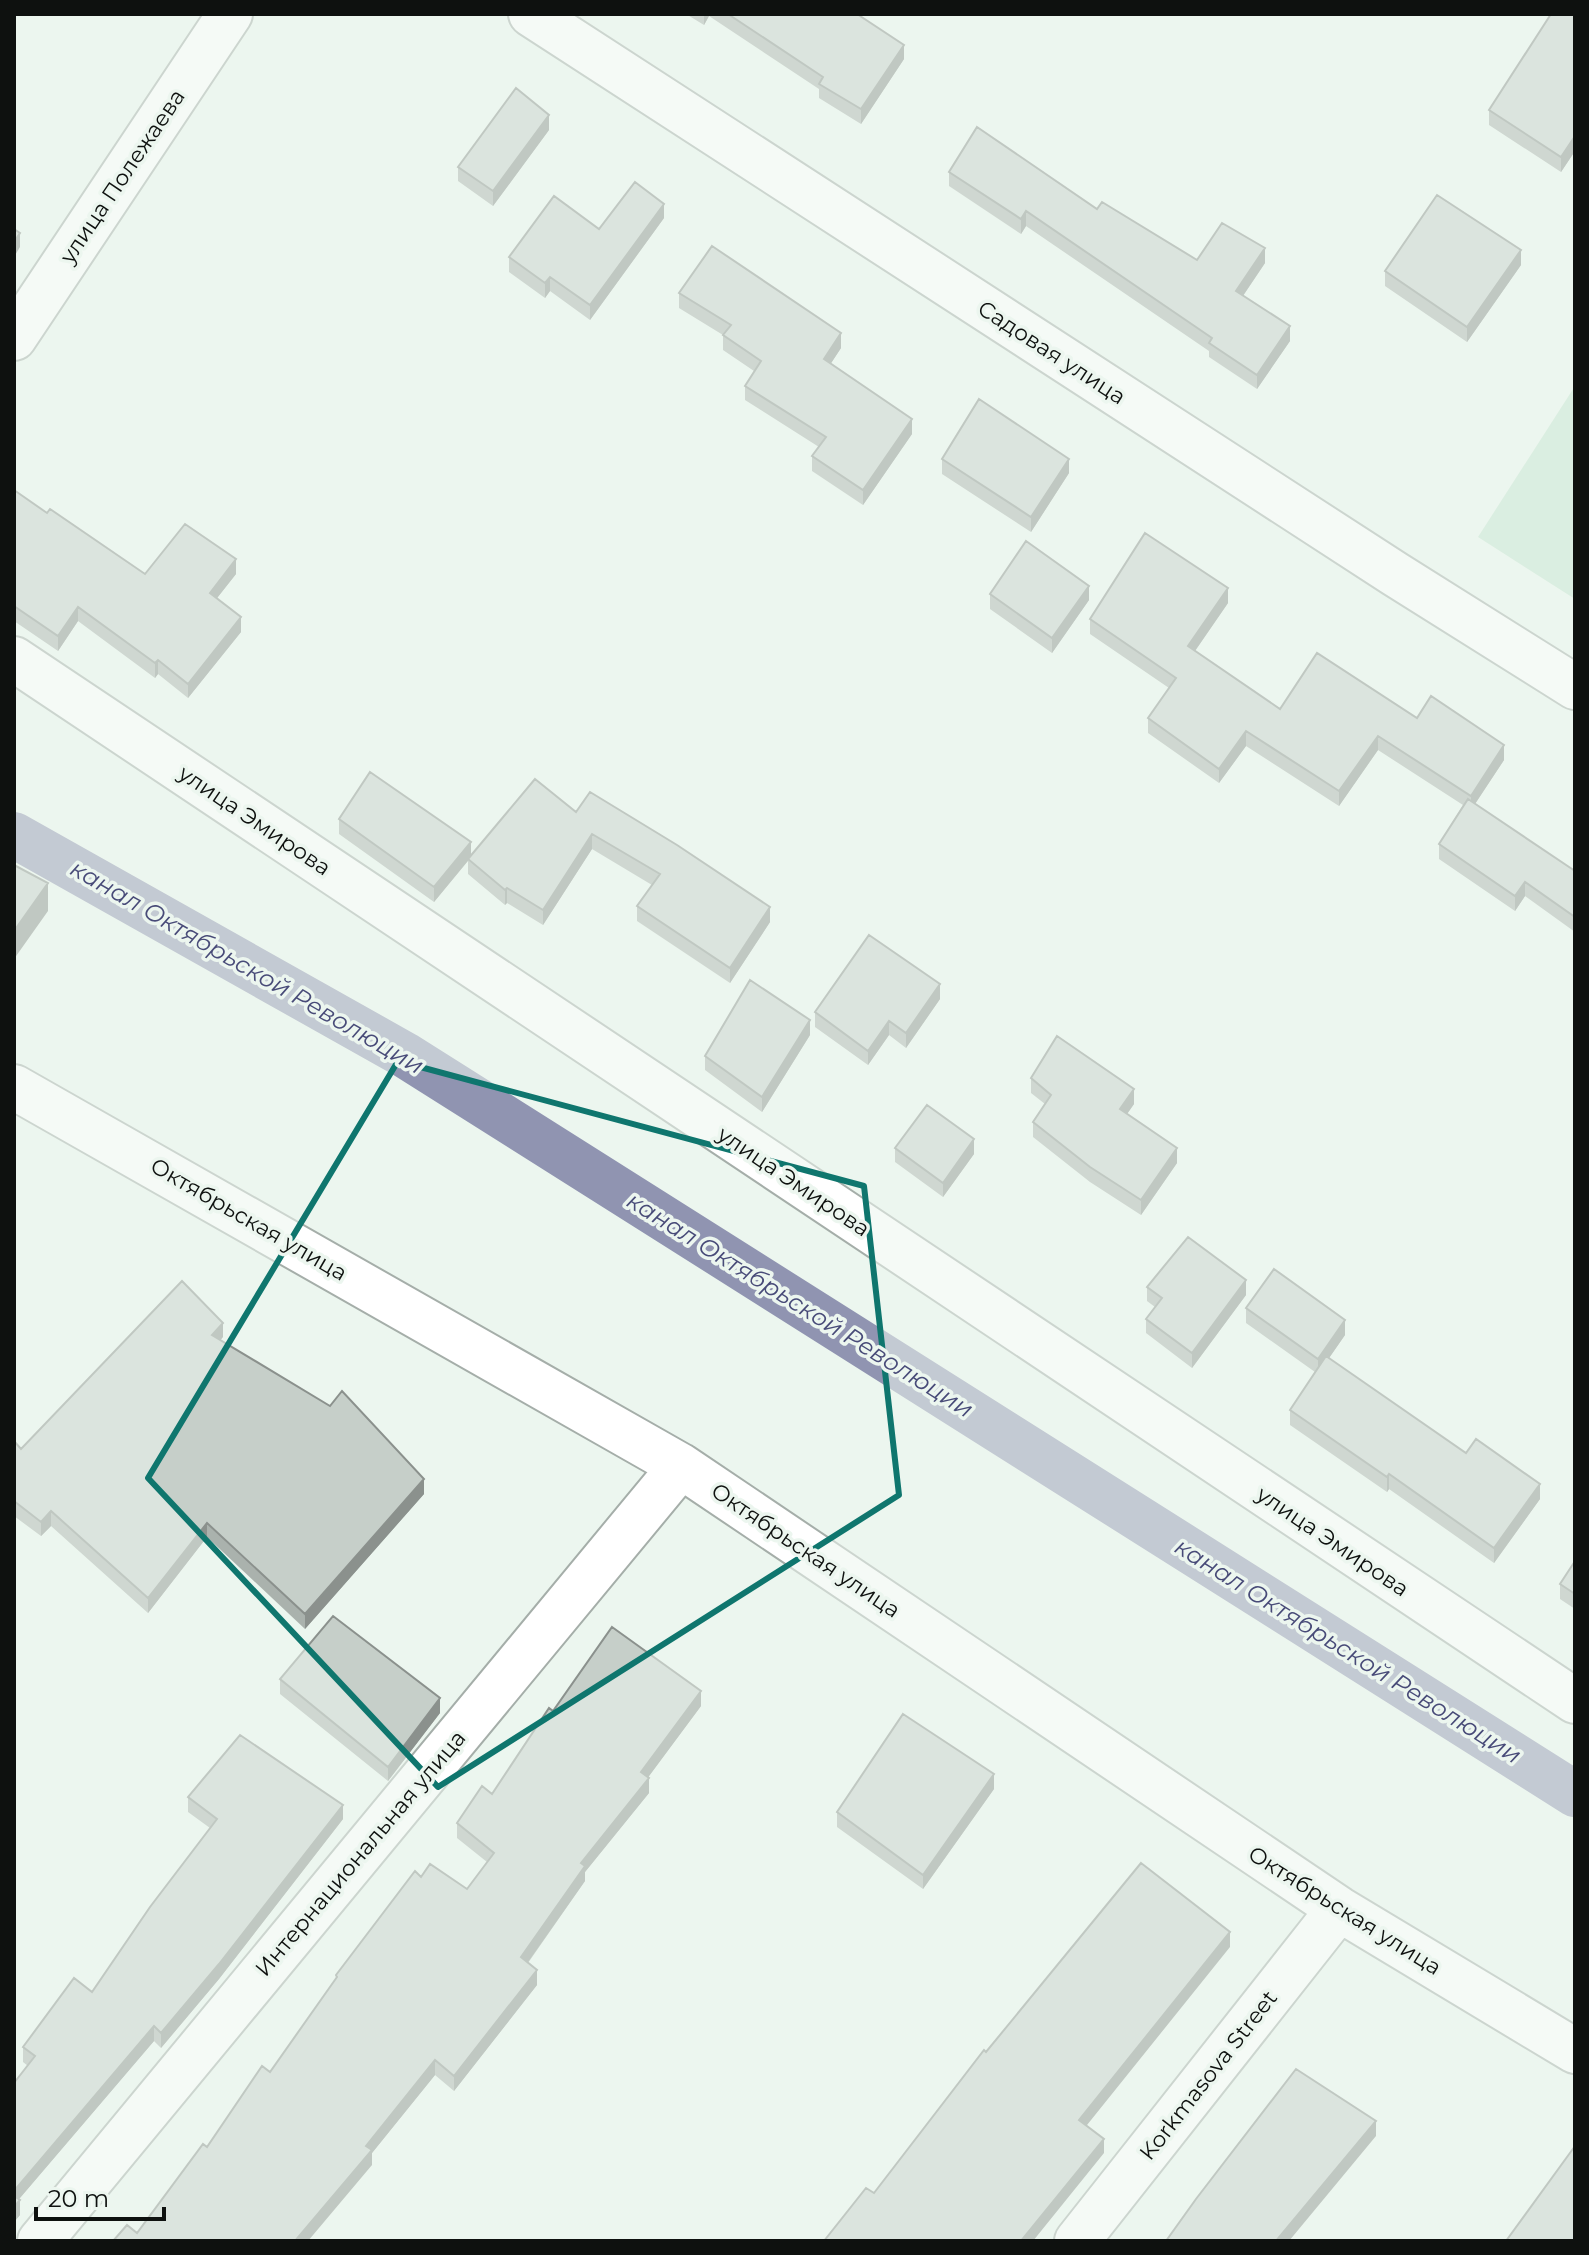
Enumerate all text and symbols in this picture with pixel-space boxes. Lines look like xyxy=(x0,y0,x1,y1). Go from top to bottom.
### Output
street label: улица Полежаева xyxy=(54,84,191,269)
street label: Садовая улица xyxy=(973,295,1131,410)
street label: улица Эмирова xyxy=(173,759,336,881)
water label: канал Октябрьской Революции xyxy=(66,853,429,1080)
street label: улица Эмирова xyxy=(712,1120,875,1242)
street label: Октябрьская улица xyxy=(146,1152,352,1287)
water label: канал Октябрьской Революции xyxy=(622,1186,979,1424)
street label: Октябрьская улица xyxy=(706,1477,905,1624)
street label: улица Эмирова xyxy=(1251,1480,1414,1602)
water label: канал Октябрьской Революции xyxy=(1170,1532,1527,1770)
street label: Интернациональная улица xyxy=(250,1725,471,1982)
street label: Октябрьская улица xyxy=(1243,1840,1446,1981)
street label: Korkmasova Street xyxy=(1134,1985,1283,2166)
scale bar xyxy=(36,2171,164,2221)
text: 20 m xyxy=(48,2184,109,2213)

